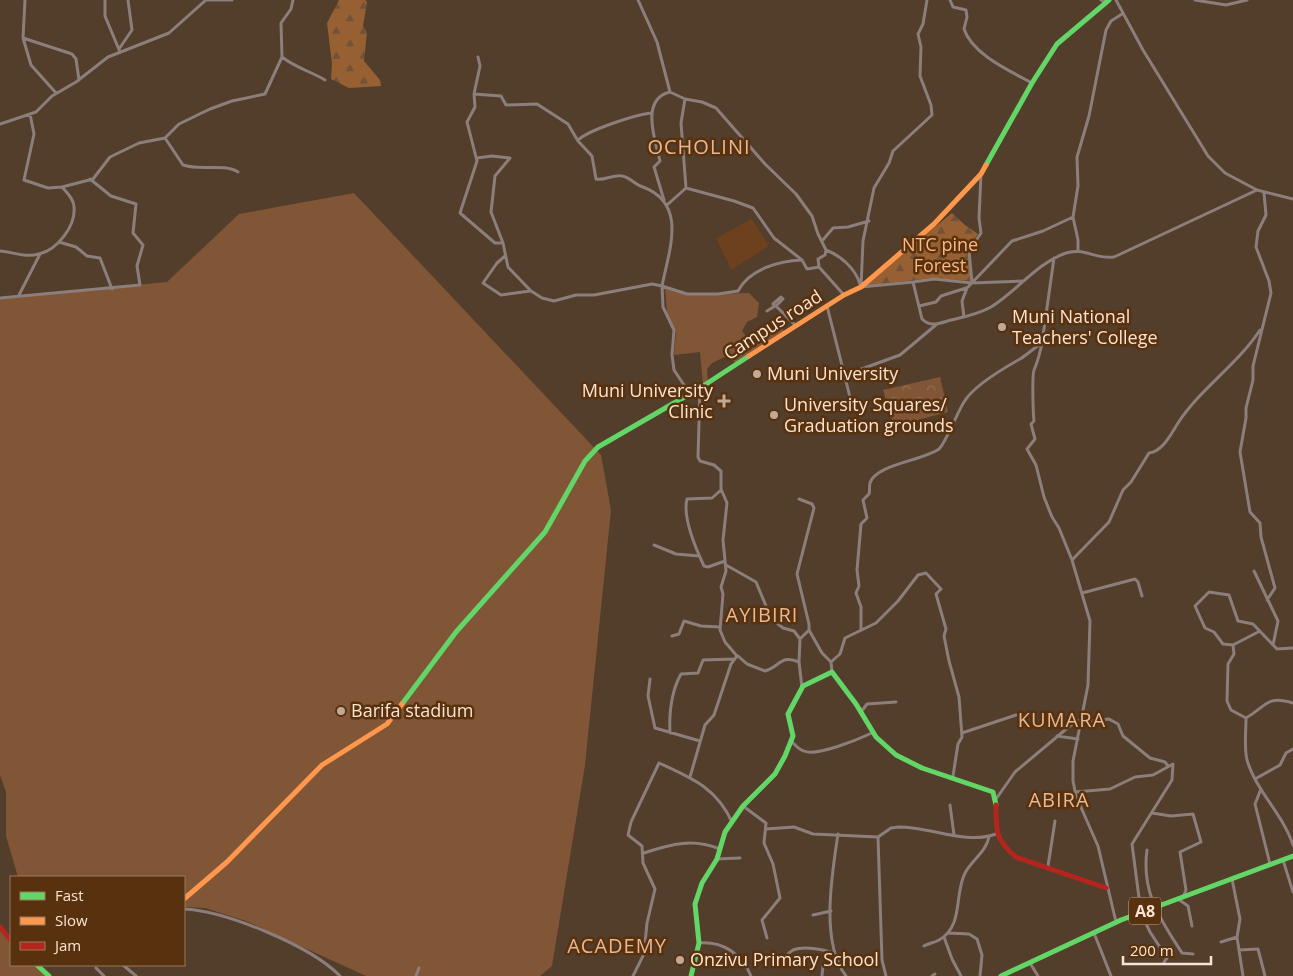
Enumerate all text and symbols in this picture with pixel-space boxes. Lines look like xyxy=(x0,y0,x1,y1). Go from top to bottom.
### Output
district label: OCHOLINI xyxy=(647,133,751,160)
park label: NTC pine Forest xyxy=(902,232,978,277)
street label: Campus road xyxy=(719,283,826,365)
place label: Muni National Teachers' College xyxy=(1012,304,1158,349)
marker: Muni National Teachers' College xyxy=(996,321,1008,333)
place label: Muni University xyxy=(767,361,899,385)
marker: Muni University xyxy=(751,368,763,380)
place label: Muni University Clinic xyxy=(582,378,714,423)
place label: University Squares/ Graduation grounds xyxy=(784,392,954,437)
marker: Muni University Clinic xyxy=(717,394,731,408)
marker: University Squares/ Graduation grounds xyxy=(768,409,780,421)
district label: AYIBIRI xyxy=(726,601,798,628)
place label: Barifa stadium xyxy=(351,698,474,722)
marker: Barifa stadium xyxy=(335,705,347,717)
district label: KUMARA xyxy=(1018,706,1106,733)
district label: ABIRA xyxy=(1028,786,1090,813)
legend xyxy=(10,876,185,966)
text: Fast xyxy=(55,885,84,905)
road number: A8 xyxy=(1129,898,1161,924)
text: Slow xyxy=(55,910,88,930)
district label: ACADEMY xyxy=(567,932,667,959)
scale bar xyxy=(1123,934,1210,966)
text: Jam xyxy=(53,935,81,955)
text: 200 m xyxy=(1130,940,1174,960)
place label: Onzivu Primary School xyxy=(690,947,879,971)
marker: Onzivu Primary School xyxy=(674,954,686,966)

